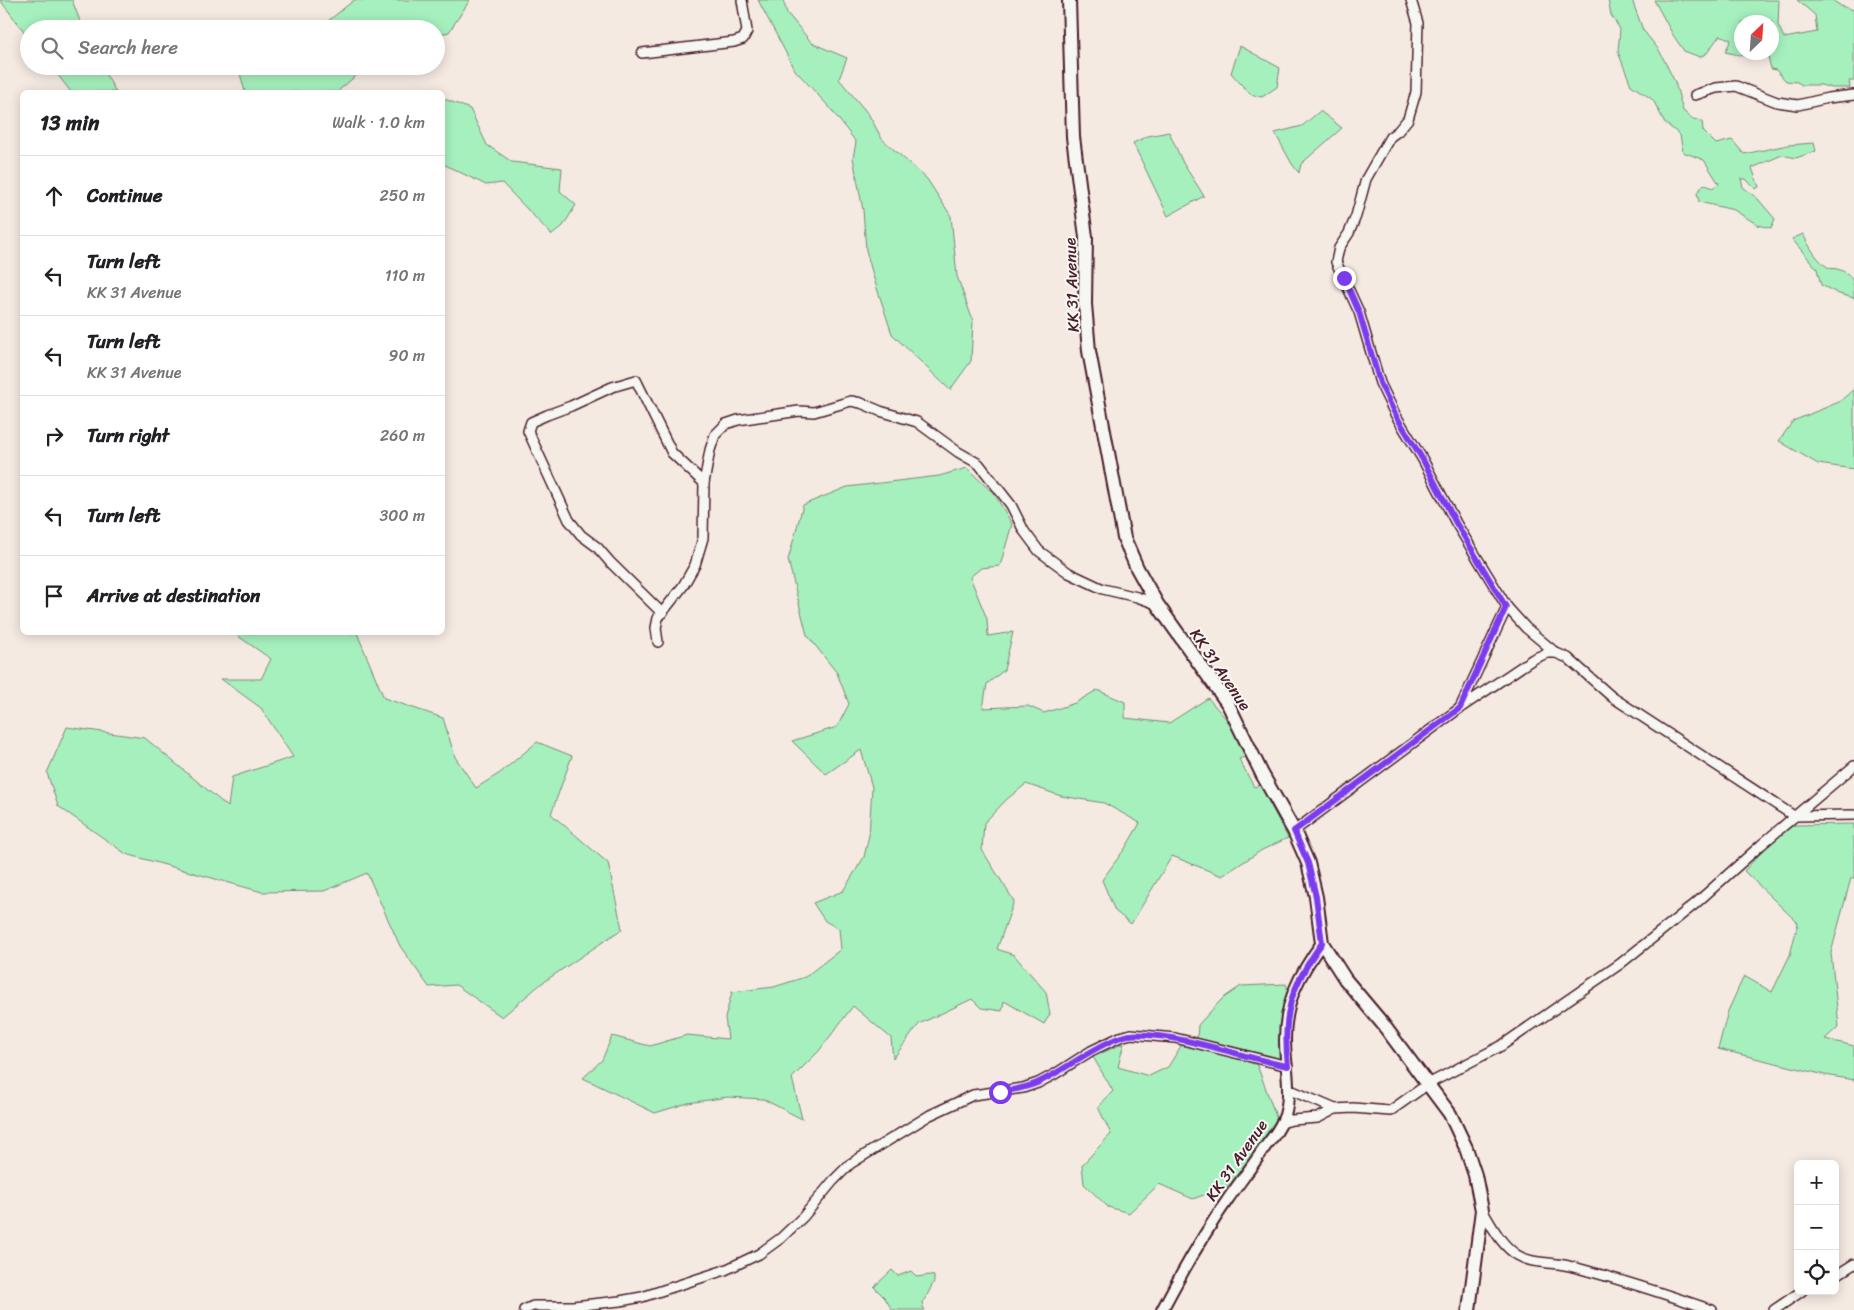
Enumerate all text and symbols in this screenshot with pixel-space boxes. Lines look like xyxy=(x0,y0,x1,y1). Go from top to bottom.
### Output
north arrow xyxy=(1734,15,1779,60)
search box xyxy=(20,20,445,75)
text: Search here xyxy=(78,31,178,64)
icon: search xyxy=(38,34,66,62)
text: 13 min xyxy=(40,104,99,142)
text: Walk · 1.0 km xyxy=(332,108,425,137)
text: Continue xyxy=(87,179,163,212)
text: 250 m xyxy=(379,181,425,210)
icon: ahead xyxy=(40,182,68,210)
street label: KK 31 Avenue xyxy=(1055,237,1088,333)
text: Turn left xyxy=(87,245,160,278)
text: 110 m xyxy=(385,261,425,290)
icon: left xyxy=(40,262,68,290)
route end xyxy=(1333,267,1356,290)
text: KK 31 Avenue xyxy=(87,278,182,307)
text: Turn left xyxy=(87,325,160,358)
text: 90 m xyxy=(389,341,425,370)
icon: left xyxy=(40,342,68,370)
text: KK 31 Avenue xyxy=(87,358,182,387)
text: Turn right xyxy=(87,419,169,452)
text: 260 m xyxy=(380,421,425,450)
icon: right xyxy=(40,422,68,450)
text: Turn left xyxy=(87,499,160,532)
text: 300 m xyxy=(380,501,425,530)
icon: left xyxy=(40,502,68,530)
text: Arrive at destination xyxy=(87,579,260,612)
icon: arrive xyxy=(40,582,68,610)
street label: KK 31 Avenue xyxy=(1182,622,1259,717)
route start xyxy=(989,1081,1012,1104)
street label: KK 31 Avenue xyxy=(1197,1113,1276,1207)
map controls xyxy=(1794,1160,1839,1295)
button: + xyxy=(1794,1160,1839,1205)
button: − xyxy=(1794,1205,1839,1250)
button: locate xyxy=(1794,1250,1839,1295)

